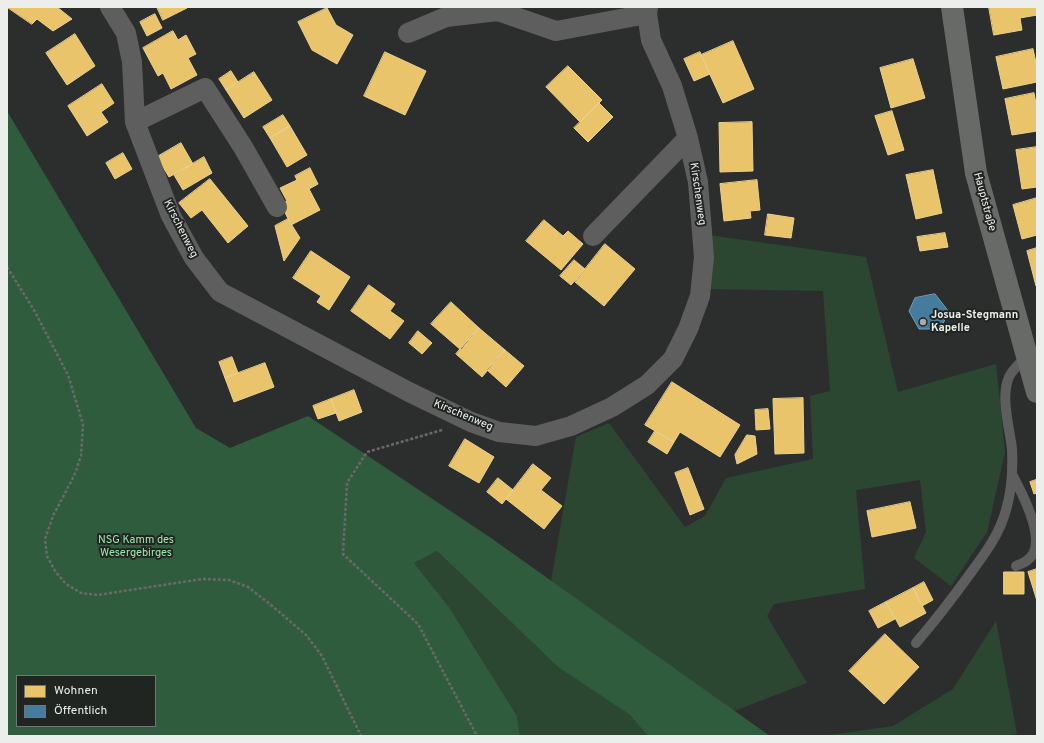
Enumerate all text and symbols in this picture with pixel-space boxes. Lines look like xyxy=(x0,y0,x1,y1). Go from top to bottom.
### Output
street label: Kirschenweg xyxy=(686,162,708,226)
street label: Hauptstraße xyxy=(970,171,998,233)
street label: Kirschenweg xyxy=(160,198,200,260)
place label: Josua-Stegmann Kapelle xyxy=(931,309,1018,335)
marker: Josua-Stegmann Kapelle xyxy=(918,317,928,327)
street label: Kirschenweg xyxy=(431,398,495,434)
park label: NSG Kamm des Wesergebirges xyxy=(98,534,174,560)
legend xyxy=(16,675,156,727)
text: Wohnen xyxy=(54,683,98,699)
text: Öffentlich xyxy=(54,703,107,719)

